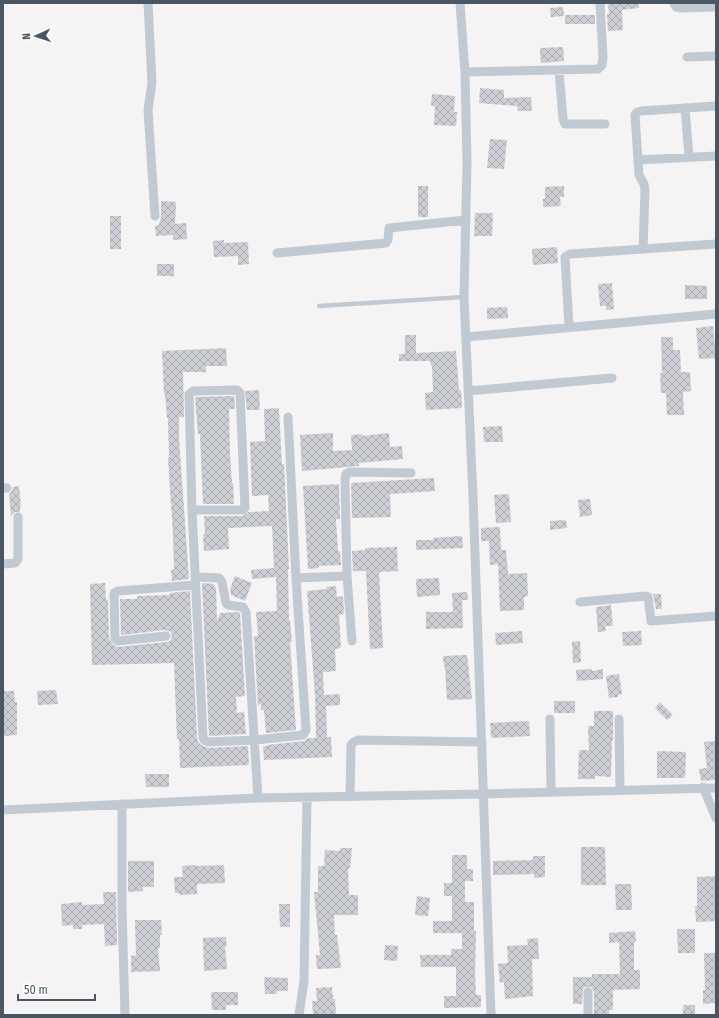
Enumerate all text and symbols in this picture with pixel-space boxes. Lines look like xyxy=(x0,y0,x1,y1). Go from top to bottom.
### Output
north arrow xyxy=(16,16,56,56)
text: N xyxy=(20,33,33,40)
scale bar xyxy=(18,976,95,1002)
text: 50 m xyxy=(24,983,48,997)

